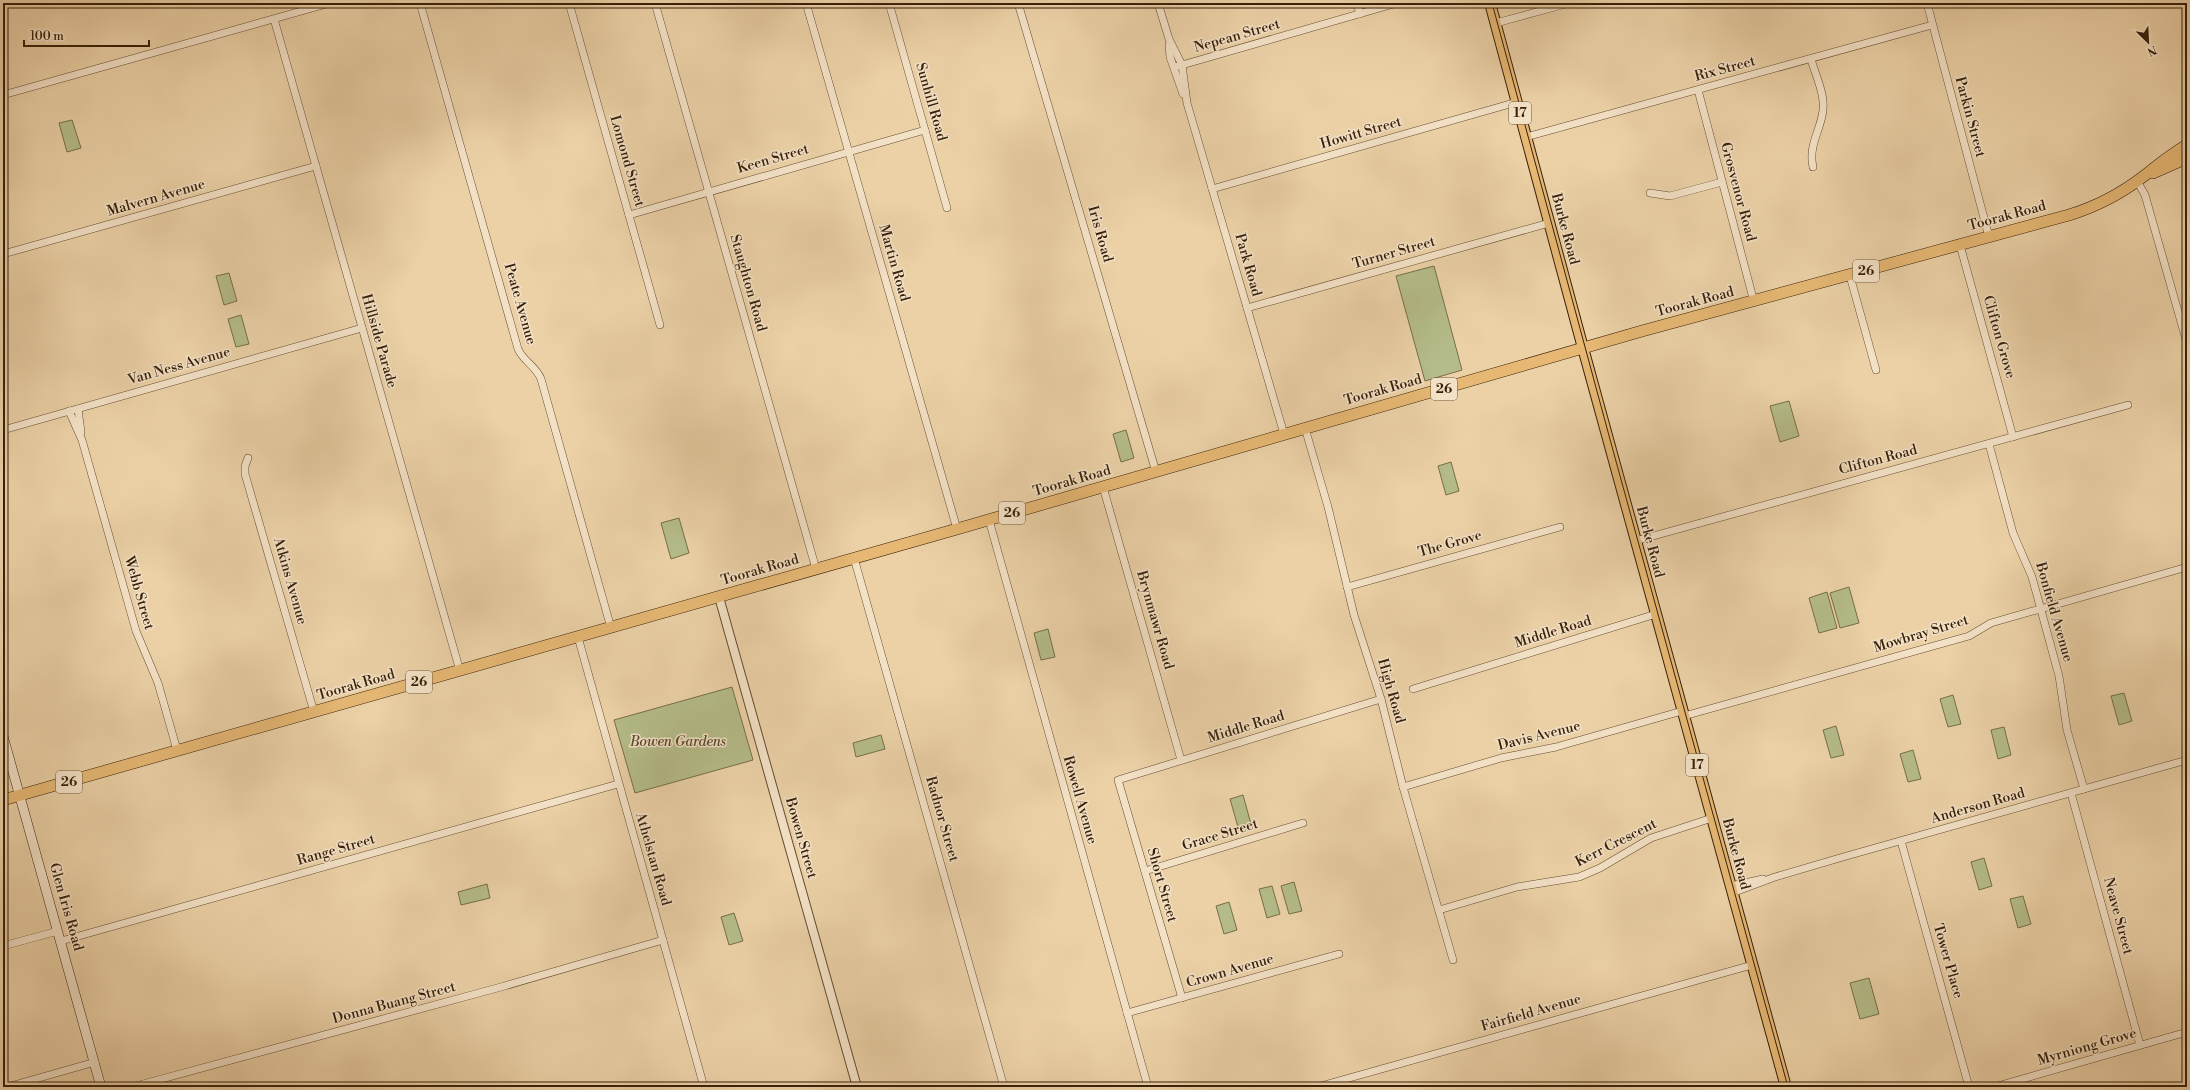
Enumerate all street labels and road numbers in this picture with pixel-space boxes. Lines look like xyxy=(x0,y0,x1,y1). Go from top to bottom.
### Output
street label: Nepean Street xyxy=(1192,15,1282,57)
street label: Rix Street xyxy=(1693,52,1757,86)
street label: Sunhill Road xyxy=(911,61,951,143)
street label: Parkin Street xyxy=(1951,75,1989,159)
road number: 17 xyxy=(1509,102,1531,124)
street label: Lomond Street xyxy=(605,113,649,209)
street label: Howitt Street xyxy=(1318,113,1404,153)
street label: Keen Street xyxy=(735,140,811,178)
street label: Grosvenor Road xyxy=(1716,140,1760,244)
street label: Malvern Avenue xyxy=(105,175,207,221)
street label: Burke Road xyxy=(1547,190,1583,267)
street label: Toorak Road xyxy=(1966,197,2048,235)
street label: Iris Road xyxy=(1083,204,1117,264)
street label: Martin Road xyxy=(874,222,914,304)
street label: Staughton Road xyxy=(726,232,770,334)
street label: Park Road xyxy=(1230,232,1266,299)
street label: Turner Street xyxy=(1351,233,1438,273)
road number: 26 xyxy=(1853,260,1879,282)
street label: Peate Avenue xyxy=(500,261,540,347)
street label: Toorak Road xyxy=(1654,283,1736,321)
street label: Hillside Parade xyxy=(357,292,401,390)
street label: Clifton Grove xyxy=(1979,293,2019,381)
street label: Van Ness Avenue xyxy=(125,343,232,390)
street label: Toorak Road xyxy=(1342,370,1424,410)
road number: 26 xyxy=(1431,378,1457,400)
street label: Clifton Road xyxy=(1837,441,1919,479)
street label: Toorak Road xyxy=(1031,461,1113,501)
road number: 26 xyxy=(999,502,1025,524)
street label: Burke Road xyxy=(1632,503,1668,580)
street label: The Grove xyxy=(1416,526,1484,562)
street label: Atkins Avenue xyxy=(269,534,311,627)
street label: Toorak Road xyxy=(719,550,801,590)
street label: Webb Street xyxy=(120,553,158,632)
street label: Bonfield Avenue xyxy=(2031,559,2077,664)
street label: Brynmawr Road xyxy=(1132,568,1178,671)
street label: Mowbray Street xyxy=(1871,611,1971,657)
street label: Middle Road xyxy=(1512,612,1594,652)
street label: High Road xyxy=(1373,656,1409,726)
street label: Toorak Road xyxy=(315,665,397,705)
road number: 26 xyxy=(406,671,432,693)
street label: Middle Road xyxy=(1205,707,1287,747)
street label: Davis Avenue xyxy=(1496,717,1582,755)
street label: Rowell Avenue xyxy=(1059,754,1101,846)
road number: 17 xyxy=(1686,754,1708,776)
road number: 26 xyxy=(56,771,82,793)
street label: Radnor Street xyxy=(921,774,963,864)
street label: Anderson Road xyxy=(1928,784,2027,828)
street label: Bowen Street xyxy=(781,794,821,881)
street label: Athelstan Road xyxy=(631,809,675,908)
street label: Grace Street xyxy=(1180,815,1260,855)
street label: Kerr Crescent xyxy=(1572,815,1660,871)
street label: Burke Road xyxy=(1718,815,1754,892)
street label: Range Street xyxy=(295,830,377,870)
street label: Short Street xyxy=(1143,846,1181,924)
street label: Glen Iris Road xyxy=(45,861,87,953)
street label: Neave Street xyxy=(2099,876,2137,957)
street label: Tower Place xyxy=(1929,922,1967,1000)
street label: Crown Avenue xyxy=(1184,950,1276,992)
street label: Donna Buang Street xyxy=(330,978,458,1028)
street label: Fairfield Avenue xyxy=(1479,990,1583,1036)
street label: Myrniong Grove xyxy=(2035,1024,2139,1070)

